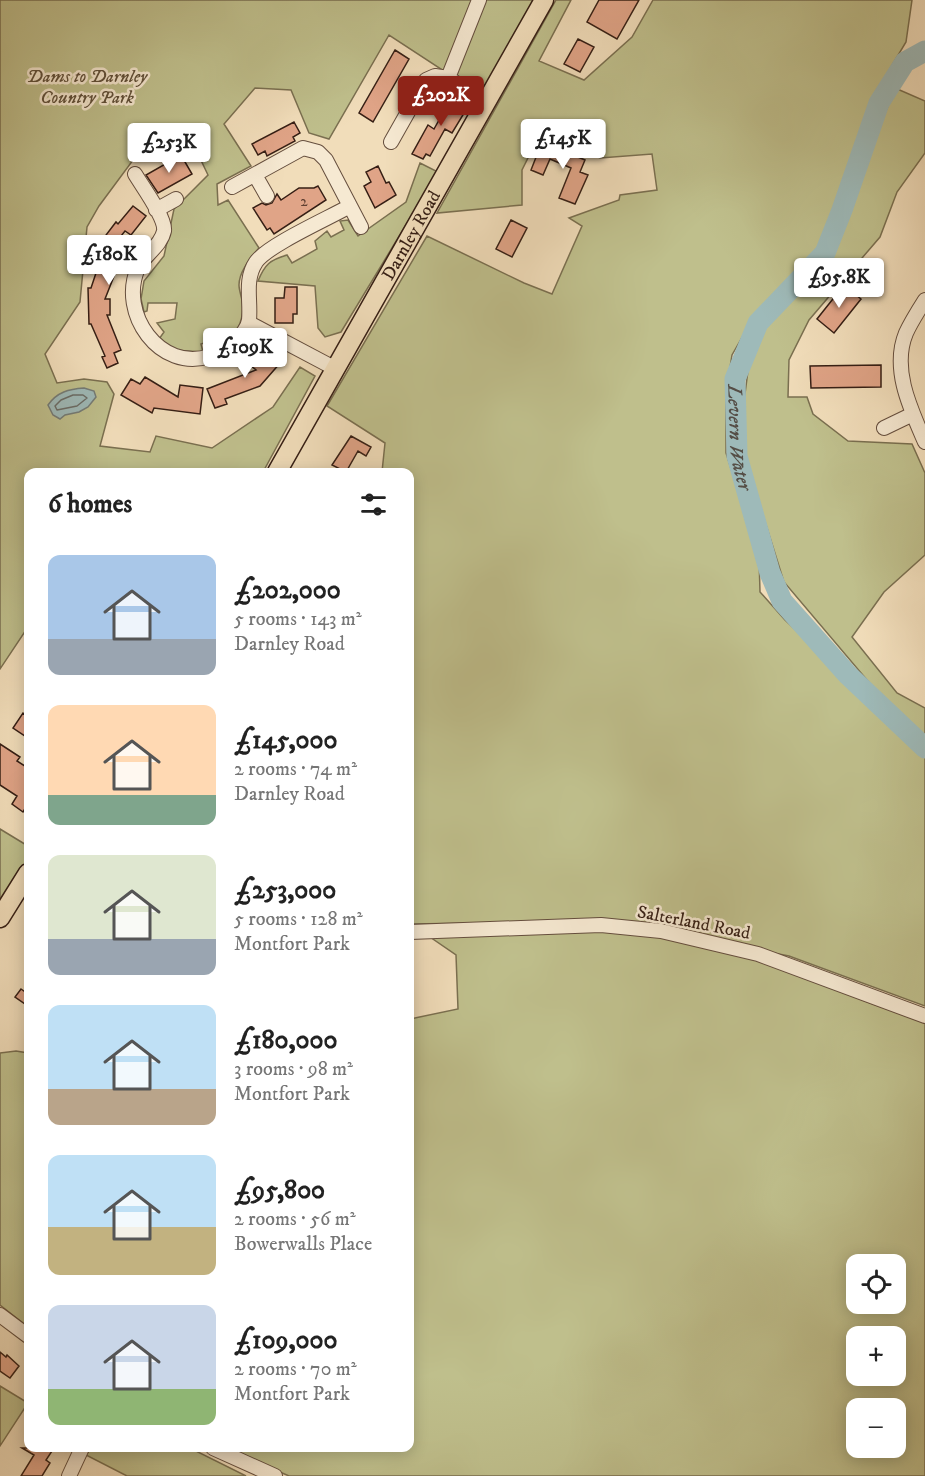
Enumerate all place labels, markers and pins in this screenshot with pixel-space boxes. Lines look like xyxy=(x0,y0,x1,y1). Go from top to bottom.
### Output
pin: £202K xyxy=(399,76,483,127)
pin: £145K xyxy=(521,119,605,170)
pin: £253K xyxy=(127,123,211,174)
pin: £180K xyxy=(67,235,151,286)
pin: £95.8K xyxy=(790,258,888,309)
pin: £109K xyxy=(203,328,287,379)

